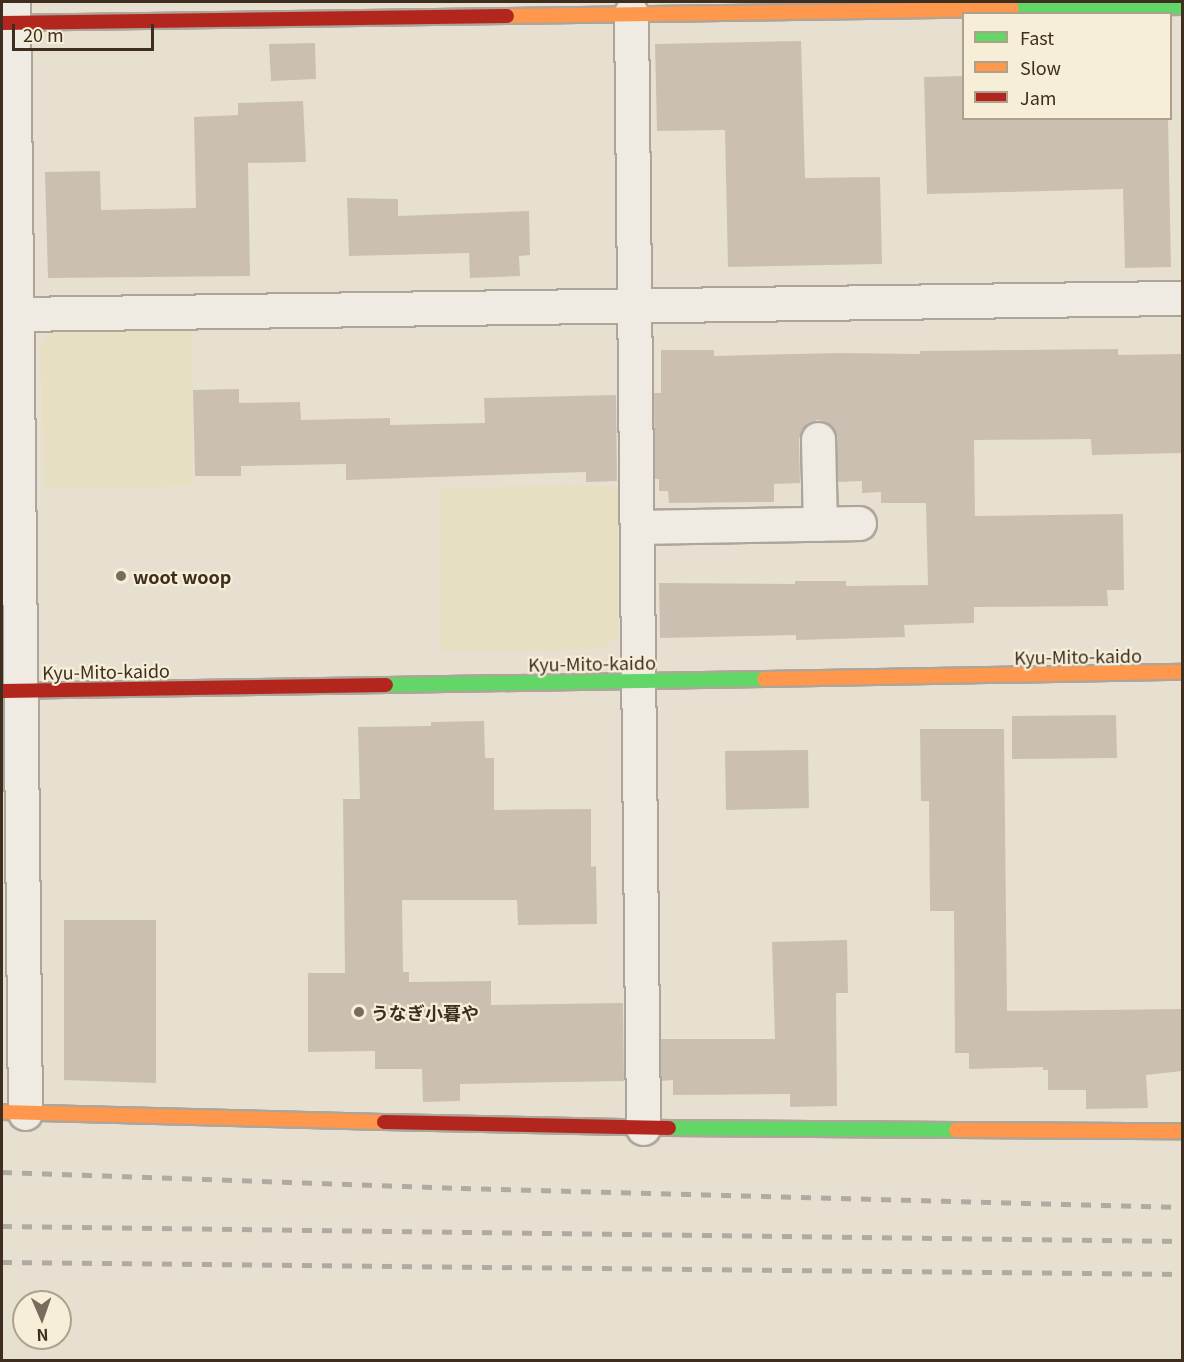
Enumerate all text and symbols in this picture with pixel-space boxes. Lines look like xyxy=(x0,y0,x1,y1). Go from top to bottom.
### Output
scale bar xyxy=(15,12,158,50)
legend xyxy=(962,12,1172,120)
text: 20 m xyxy=(23,21,64,47)
text: Fast xyxy=(1020,24,1054,50)
text: Slow xyxy=(1020,54,1061,80)
text: Jam xyxy=(1020,84,1056,110)
place label: woot woop xyxy=(133,565,231,587)
marker: woot woop xyxy=(114,569,128,583)
street label: Kyu-Mito-kaido xyxy=(1014,644,1142,668)
street label: Kyu-Mito-kaido xyxy=(528,651,656,675)
street label: Kyu-Mito-kaido xyxy=(42,659,170,683)
place label: うなぎ小暮や xyxy=(371,1001,479,1023)
marker: うなぎ小暮や xyxy=(352,1005,366,1019)
north arrow xyxy=(12,1290,72,1350)
text: N xyxy=(36,1324,49,1348)

